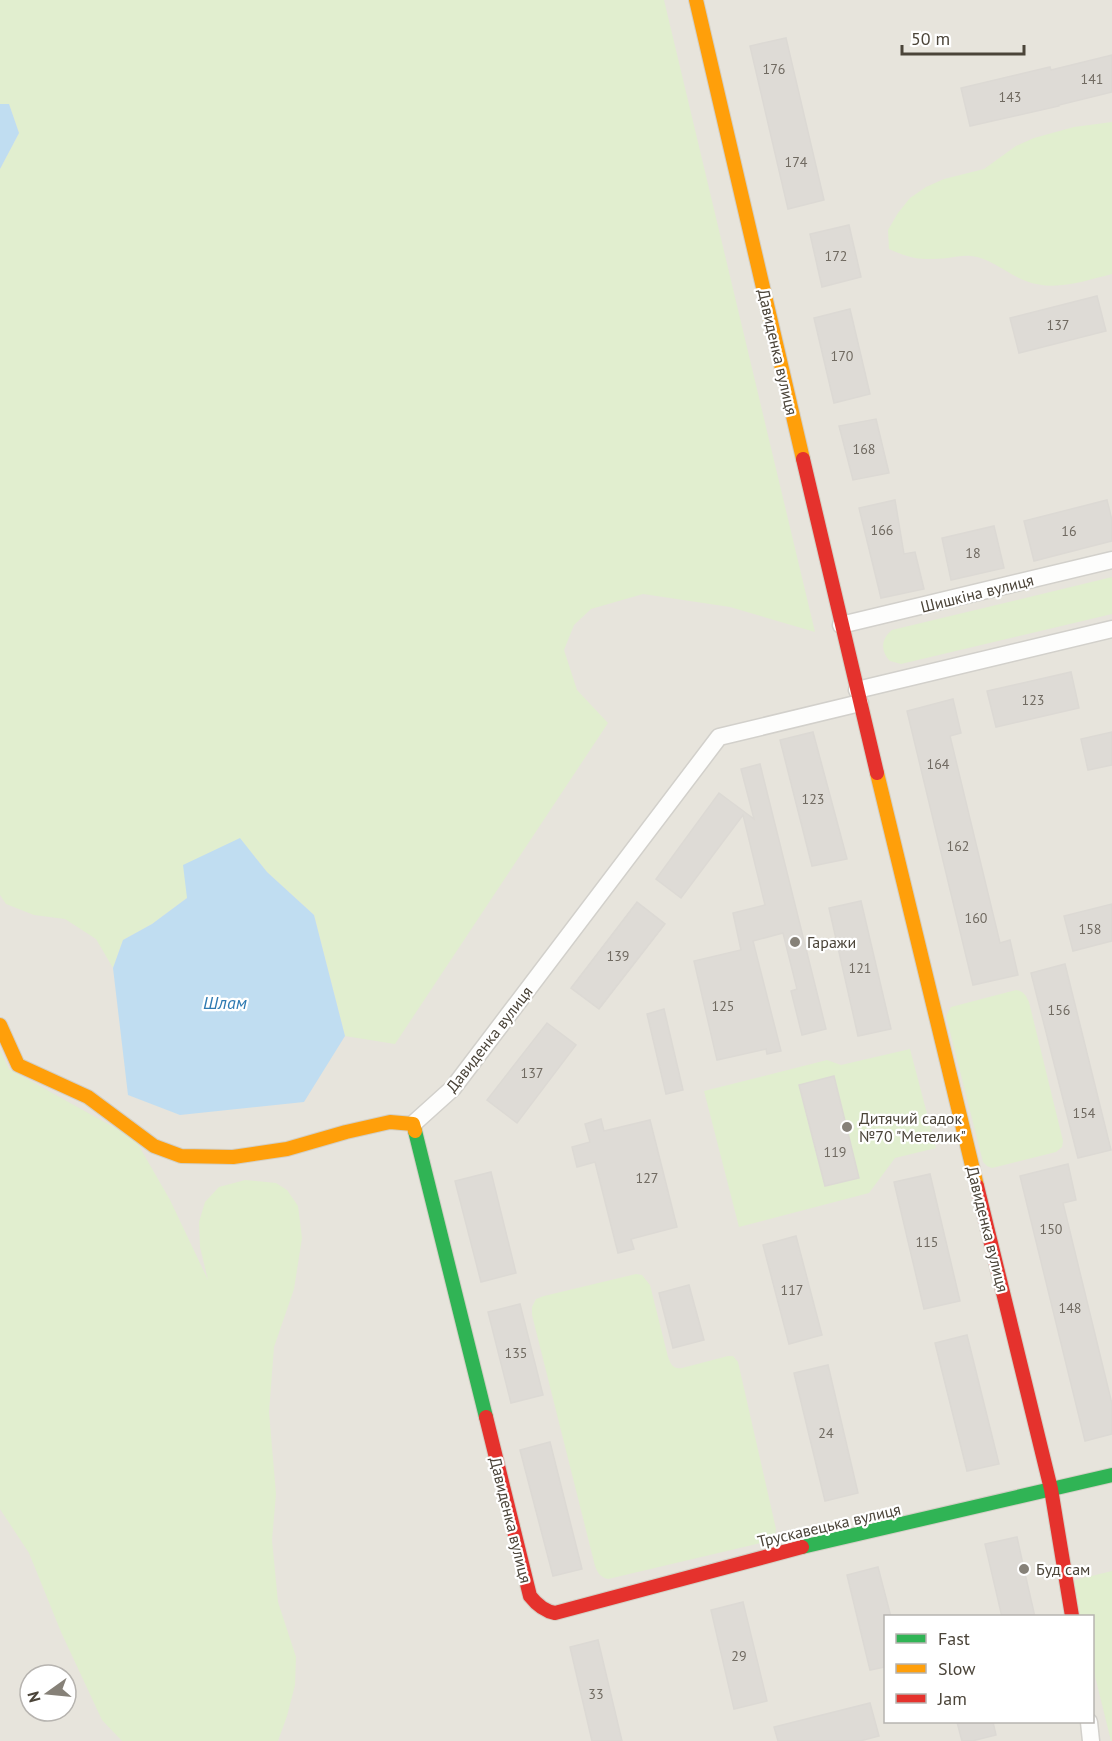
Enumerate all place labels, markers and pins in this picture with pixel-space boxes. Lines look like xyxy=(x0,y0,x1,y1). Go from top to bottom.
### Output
place label: Гаражи xyxy=(807,932,856,952)
marker: Гаражи xyxy=(788,935,802,949)
place label: Дитячий садок №70 "Метелик" xyxy=(859,1108,966,1146)
marker: Дитячий садок №70 "Метелик" xyxy=(840,1120,854,1134)
place label: Буд сам xyxy=(1036,1559,1090,1579)
marker: Буд сам xyxy=(1017,1562,1031,1576)

